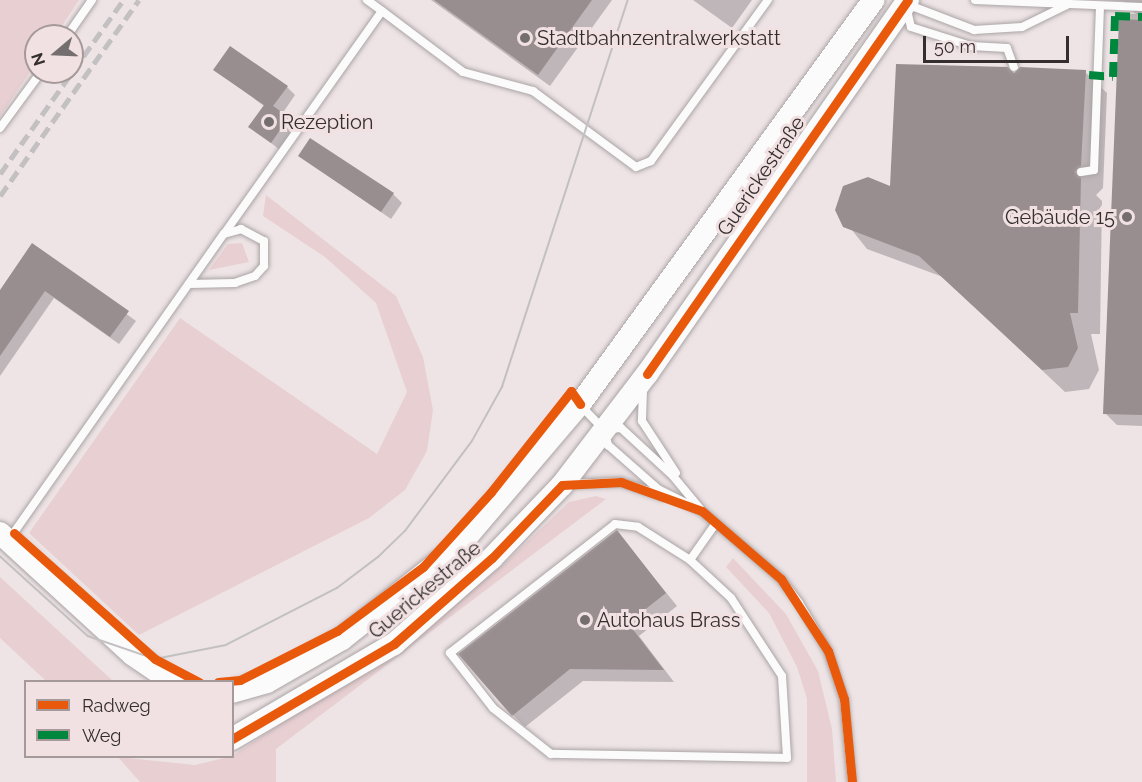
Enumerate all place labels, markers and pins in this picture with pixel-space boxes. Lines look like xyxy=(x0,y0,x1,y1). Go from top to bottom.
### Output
place label: Stadtbahnzentralwerkstatt xyxy=(537,26,781,50)
marker: Stadtbahnzentralwerkstatt xyxy=(518,31,532,45)
place label: Rezeption xyxy=(281,110,373,134)
marker: Rezeption xyxy=(262,115,276,129)
place label: Gebäude 15 xyxy=(1005,205,1115,229)
marker: Gebäude 15 xyxy=(1120,210,1134,224)
place label: Autohaus Brass xyxy=(597,608,740,632)
marker: Autohaus Brass xyxy=(578,613,592,627)

